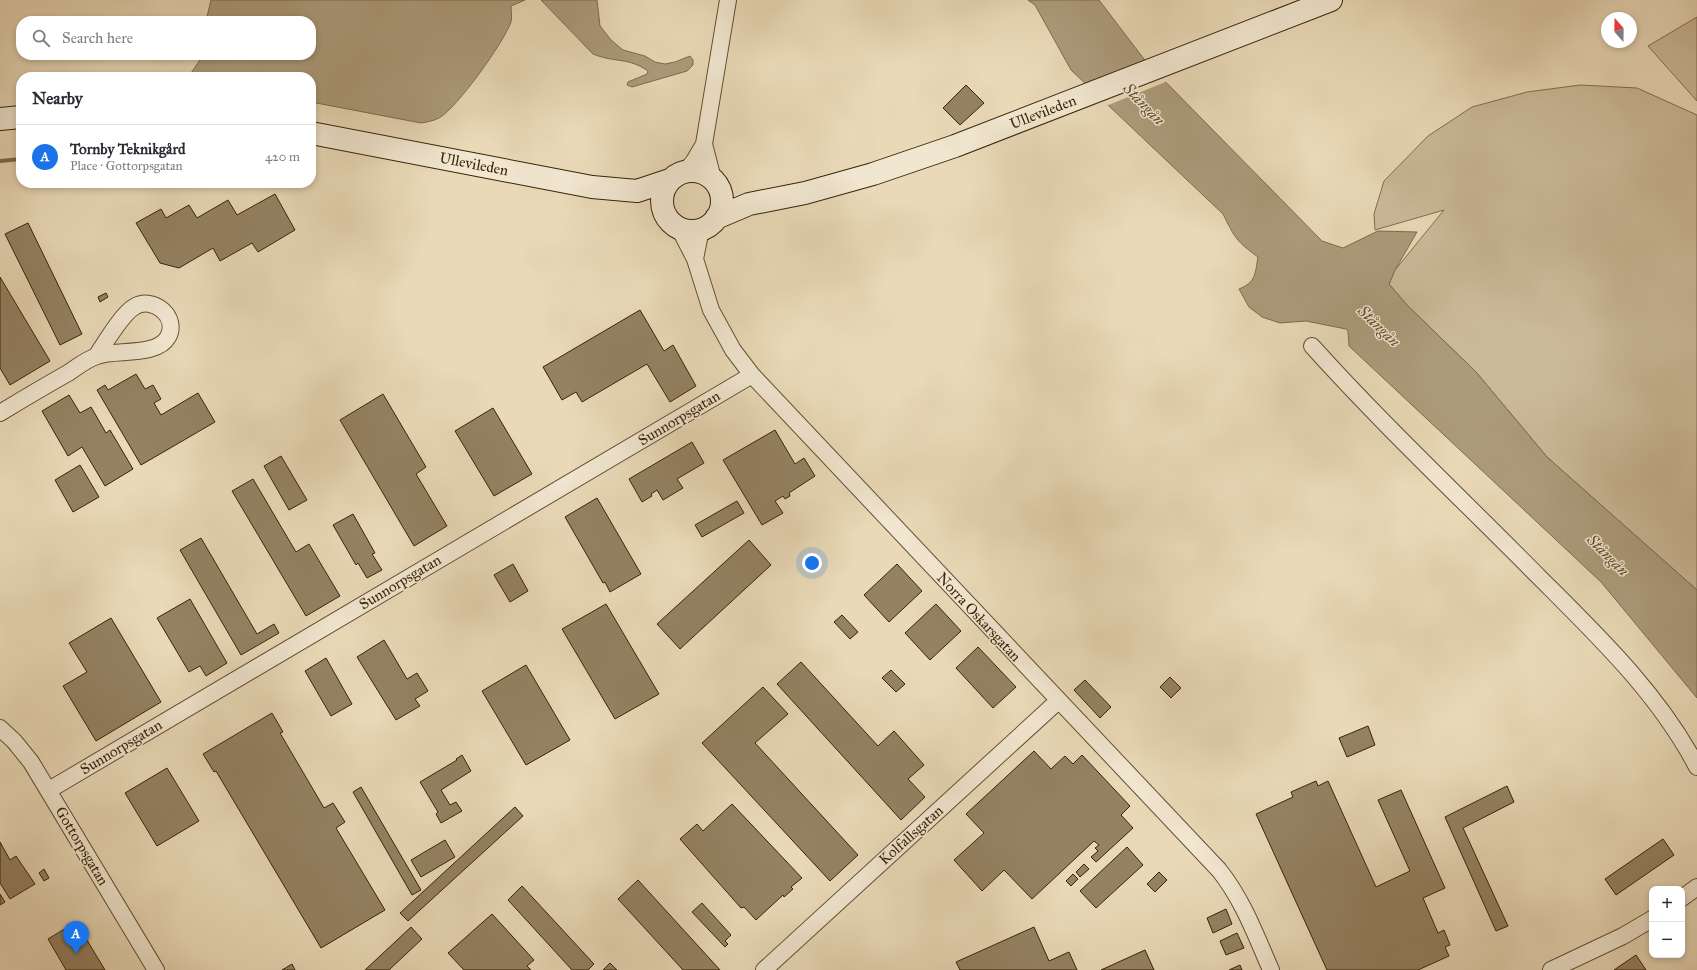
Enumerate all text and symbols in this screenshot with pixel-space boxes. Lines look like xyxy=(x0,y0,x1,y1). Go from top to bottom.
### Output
north arrow xyxy=(1601,12,1637,48)
search box xyxy=(16,16,316,60)
icon: search xyxy=(30,27,52,49)
text: Search here xyxy=(62,29,133,47)
water label: Stångån xyxy=(1119,78,1169,130)
text: Nearby xyxy=(32,88,83,109)
street label: Ullevileden xyxy=(1007,91,1079,133)
text: Tornby Teknikgård xyxy=(70,140,186,158)
text: A xyxy=(41,149,49,165)
text: 420 m xyxy=(265,149,300,165)
street label: Ullevileden xyxy=(438,149,510,179)
text: Place · Gottorpsgatan xyxy=(70,158,183,174)
water label: Stångån xyxy=(1353,301,1405,351)
street label: Sunnorpsgatan xyxy=(635,387,723,449)
water label: Stångån xyxy=(1582,529,1633,580)
street label: Sunnorpsgatan xyxy=(356,551,444,613)
your location xyxy=(802,553,822,573)
street label: Norra Oskarsgatan xyxy=(933,569,1025,665)
street label: Sunnorpsgatan xyxy=(77,716,165,778)
street label: Kolfallsgatan xyxy=(875,801,947,869)
street label: Gottorpsgatan xyxy=(51,803,113,889)
map controls xyxy=(1649,886,1685,958)
button: + xyxy=(1649,886,1685,922)
pin: A xyxy=(63,921,89,954)
button: − xyxy=(1649,922,1685,958)

